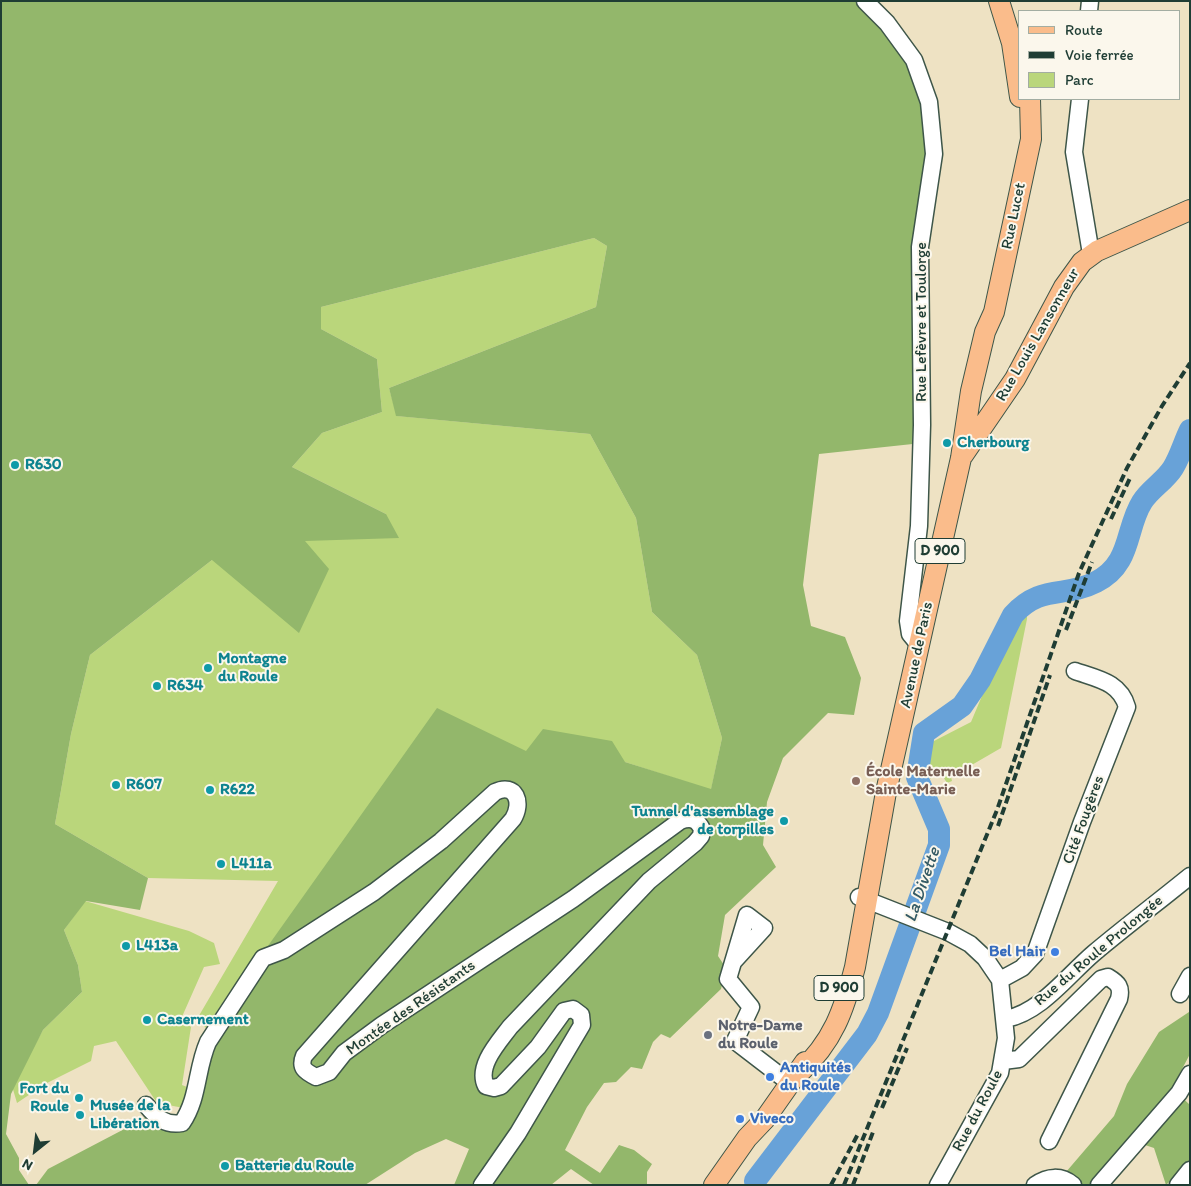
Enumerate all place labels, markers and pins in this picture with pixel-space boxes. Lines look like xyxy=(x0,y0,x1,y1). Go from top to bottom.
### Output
place label: Cherbourg xyxy=(957,433,1029,453)
marker: Cherbourg xyxy=(941,437,953,449)
place label: R630 xyxy=(25,455,62,475)
marker: R630 xyxy=(9,459,21,471)
place label: Montagne du Roule xyxy=(218,649,287,687)
marker: Montagne du Roule xyxy=(202,662,214,674)
place label: R634 xyxy=(167,676,203,696)
marker: R634 xyxy=(151,680,163,692)
place label: École Maternelle Sainte-Marie xyxy=(866,762,980,800)
place label: R607 xyxy=(126,775,162,795)
marker: École Maternelle Sainte-Marie xyxy=(850,775,862,787)
marker: R607 xyxy=(110,779,122,791)
place label: R622 xyxy=(220,780,255,800)
marker: R622 xyxy=(204,784,216,796)
place label: Tunnel d'assemblage de torpilles xyxy=(632,802,774,840)
marker: Tunnel d'assemblage de torpilles xyxy=(778,815,790,827)
place label: L411a xyxy=(231,854,272,874)
marker: L411a xyxy=(215,858,227,870)
place label: L413a xyxy=(136,936,178,956)
marker: L413a xyxy=(120,940,132,952)
place label: Bel Hair xyxy=(989,942,1045,962)
marker: Bel Hair xyxy=(1049,946,1061,958)
place label: Casernement xyxy=(157,1010,249,1030)
marker: Casernement xyxy=(141,1014,153,1026)
place label: Notre-Dame du Roule xyxy=(718,1016,803,1054)
marker: Notre-Dame du Roule xyxy=(702,1029,714,1041)
place label: Antiquités du Roule xyxy=(780,1058,851,1096)
marker: Antiquités du Roule xyxy=(764,1071,776,1083)
place label: Fort du Roule xyxy=(19,1079,69,1117)
marker: Fort du Roule xyxy=(73,1092,85,1104)
place label: Musée de la Libération xyxy=(90,1096,170,1134)
marker: Musée de la Libération xyxy=(74,1109,86,1121)
place label: Viveco xyxy=(750,1109,794,1129)
marker: Viveco xyxy=(734,1113,746,1125)
place label: Batterie du Roule xyxy=(235,1156,354,1176)
marker: Batterie du Roule xyxy=(219,1160,231,1172)

